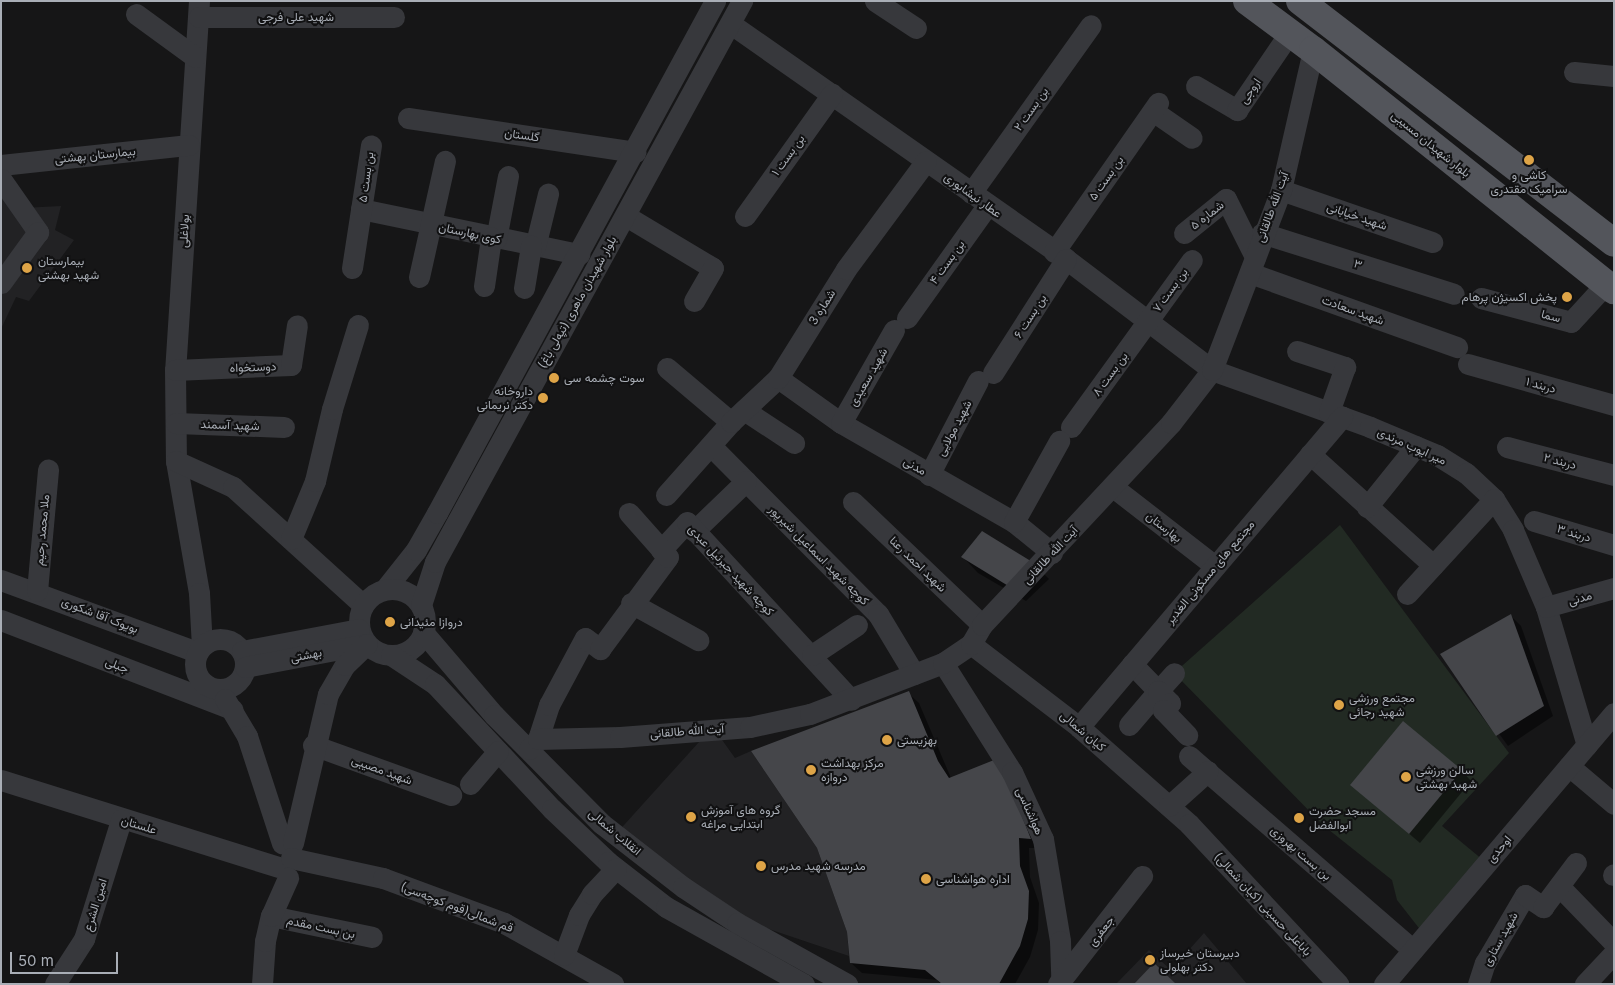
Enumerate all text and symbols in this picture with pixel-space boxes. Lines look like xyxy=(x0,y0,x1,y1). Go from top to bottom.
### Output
street label: شهید علی فرجی xyxy=(258,10,334,24)
street label: اروجی xyxy=(1236,75,1264,107)
street label: بن بست ۲ xyxy=(1011,84,1051,134)
street label: بلوار شهیدان مسیبی xyxy=(1389,108,1473,180)
street label: گلستان xyxy=(504,125,540,145)
street label: بن بست ۱ xyxy=(768,132,808,178)
street label: بیمارستان بهشتی xyxy=(54,144,136,166)
street label: بن بست ۵ xyxy=(355,151,377,203)
street label: بن بست ۵ xyxy=(1086,153,1126,203)
marker: کاشی و سرامیک مقتدری xyxy=(1523,154,1535,166)
place label: کاشی و سرامیک مقتدری xyxy=(1490,168,1568,196)
street label: عطار نیشابوری xyxy=(941,169,1005,221)
street label: آیت الله طالقانی xyxy=(1253,170,1291,244)
street label: شماره ۵ xyxy=(1187,197,1227,233)
street label: شهید خیابانی xyxy=(1325,199,1389,233)
street label: بولاغلی xyxy=(176,214,192,248)
street label: کوی بهارستان xyxy=(437,219,503,247)
street label: بلوار شهیدان ماهری (تپه‌لی باغ) xyxy=(535,233,619,371)
street label: بن بست ۴ xyxy=(926,237,968,287)
place label: بیمارستان شهید بهشتی xyxy=(38,254,99,282)
street label: ۳ xyxy=(1352,256,1364,272)
marker: بیمارستان شهید بهشتی xyxy=(20,261,34,275)
street label: بن بست ۷ xyxy=(1149,265,1191,315)
street label: شماره 3 xyxy=(806,287,838,327)
place label: پخش اکسیژن پرهام xyxy=(1462,290,1557,304)
street label: بن بست ۶ xyxy=(1010,291,1050,341)
marker: پخش اکسیژن پرهام xyxy=(1561,291,1573,303)
street label: شهید سعادت xyxy=(1320,292,1386,328)
street label: سما xyxy=(1540,307,1562,325)
street label: شهید سعیدی xyxy=(845,345,891,409)
street label: بن بست ۸ xyxy=(1089,349,1131,399)
street label: دوستخواه xyxy=(229,359,277,375)
place label: سوت چشمه سی xyxy=(564,371,645,385)
marker: سوت چشمه سی xyxy=(548,372,560,384)
street label: دربند ۱ xyxy=(1524,374,1558,396)
place label: داروخانه دكتر نریمانی xyxy=(477,384,533,412)
marker: داروخانه دكتر نریمانی xyxy=(537,392,549,404)
street label: شهید مولایی xyxy=(933,398,975,458)
street label: شهید آسمند xyxy=(200,417,260,433)
street label: میر ایوب مرندی xyxy=(1375,424,1449,468)
street label: دربند ۲ xyxy=(1542,450,1578,472)
street label: مدنی xyxy=(901,454,929,478)
street label: ملا محمد رحیم xyxy=(32,494,52,566)
street label: کوچه شهید اسماعیل شیرپور xyxy=(766,502,872,608)
street label: بهارستان xyxy=(1143,509,1185,545)
street label: مجتمع های مسکونی الغدیر xyxy=(1163,517,1257,627)
street label: دربند ۳ xyxy=(1555,521,1593,545)
street label: کوچه شهید جبرئیل عبدی xyxy=(685,522,777,618)
street label: آیت الله طالقانی xyxy=(1019,523,1081,587)
street label: شهید احمد رعنا xyxy=(887,533,949,595)
street label: مدنی xyxy=(1566,588,1594,608)
street label: بویوک آقا شکوری xyxy=(60,594,140,636)
place label: دروازا مئیدانی xyxy=(400,615,463,629)
marker: دروازا مئیدانی xyxy=(384,616,396,628)
street label: بهشتی xyxy=(289,645,323,665)
street label: جبلی xyxy=(103,654,131,676)
place label: مجتمع ورزشی شهید رجائی xyxy=(1349,691,1415,719)
marker: مجتمع ورزشی شهید رجائی xyxy=(1333,699,1345,711)
street label: کیان شمالی xyxy=(1057,708,1109,754)
street label: آیت الله طالقانی xyxy=(649,721,725,741)
place label: بهزیستی xyxy=(897,733,937,747)
marker: بهزیستی xyxy=(881,734,893,746)
street label: شهید مصیبی xyxy=(350,752,414,788)
place label: مرکز بهداشت دروازه xyxy=(821,756,884,784)
place label: سالن ورزشی شهید بهشتی xyxy=(1416,763,1477,791)
marker: مرکز بهداشت دروازه xyxy=(805,764,817,776)
marker: سالن ورزشی شهید بهشتی xyxy=(1400,771,1412,783)
street label: هواشناسی xyxy=(1013,785,1047,837)
place label: گروه های آموزش ابتدایی مراغه xyxy=(701,803,780,831)
place label: مسجد حضرت ابوالفضل xyxy=(1309,804,1376,832)
street label: انقلاب شمالی xyxy=(586,806,644,858)
marker: گروه های آموزش ابتدایی مراغه xyxy=(685,811,697,823)
marker: مسجد حضرت ابوالفضل xyxy=(1293,812,1305,824)
street label: علستان xyxy=(120,813,158,837)
street label: بن بست بهروزی xyxy=(1268,823,1334,883)
street label: اوحدی xyxy=(1484,832,1514,866)
street label: باباعلی حسینی (کیان شمالی) xyxy=(1211,849,1315,959)
place label: مدرسه شهید مدرس xyxy=(771,859,866,873)
marker: مدرسه شهید مدرس xyxy=(755,860,767,872)
place label: اداره هواشناسی xyxy=(936,872,1010,886)
marker: اداره هواشناسی xyxy=(920,873,932,885)
street label: امین الشرع xyxy=(80,877,110,933)
street label: قم شمالی(قوم کوچه‌سی) xyxy=(399,879,515,935)
street label: شهید ستاری xyxy=(1479,910,1521,968)
street label: بن بست مقدم xyxy=(285,913,357,941)
street label: جعفری xyxy=(1085,913,1117,949)
scale bar xyxy=(12,942,120,974)
place label: دبیرستان خیرساز دکتر بهلولی xyxy=(1160,946,1240,974)
text: 50 m xyxy=(18,951,54,970)
marker: دبیرستان خیرساز دکتر بهلولی xyxy=(1144,954,1156,966)

